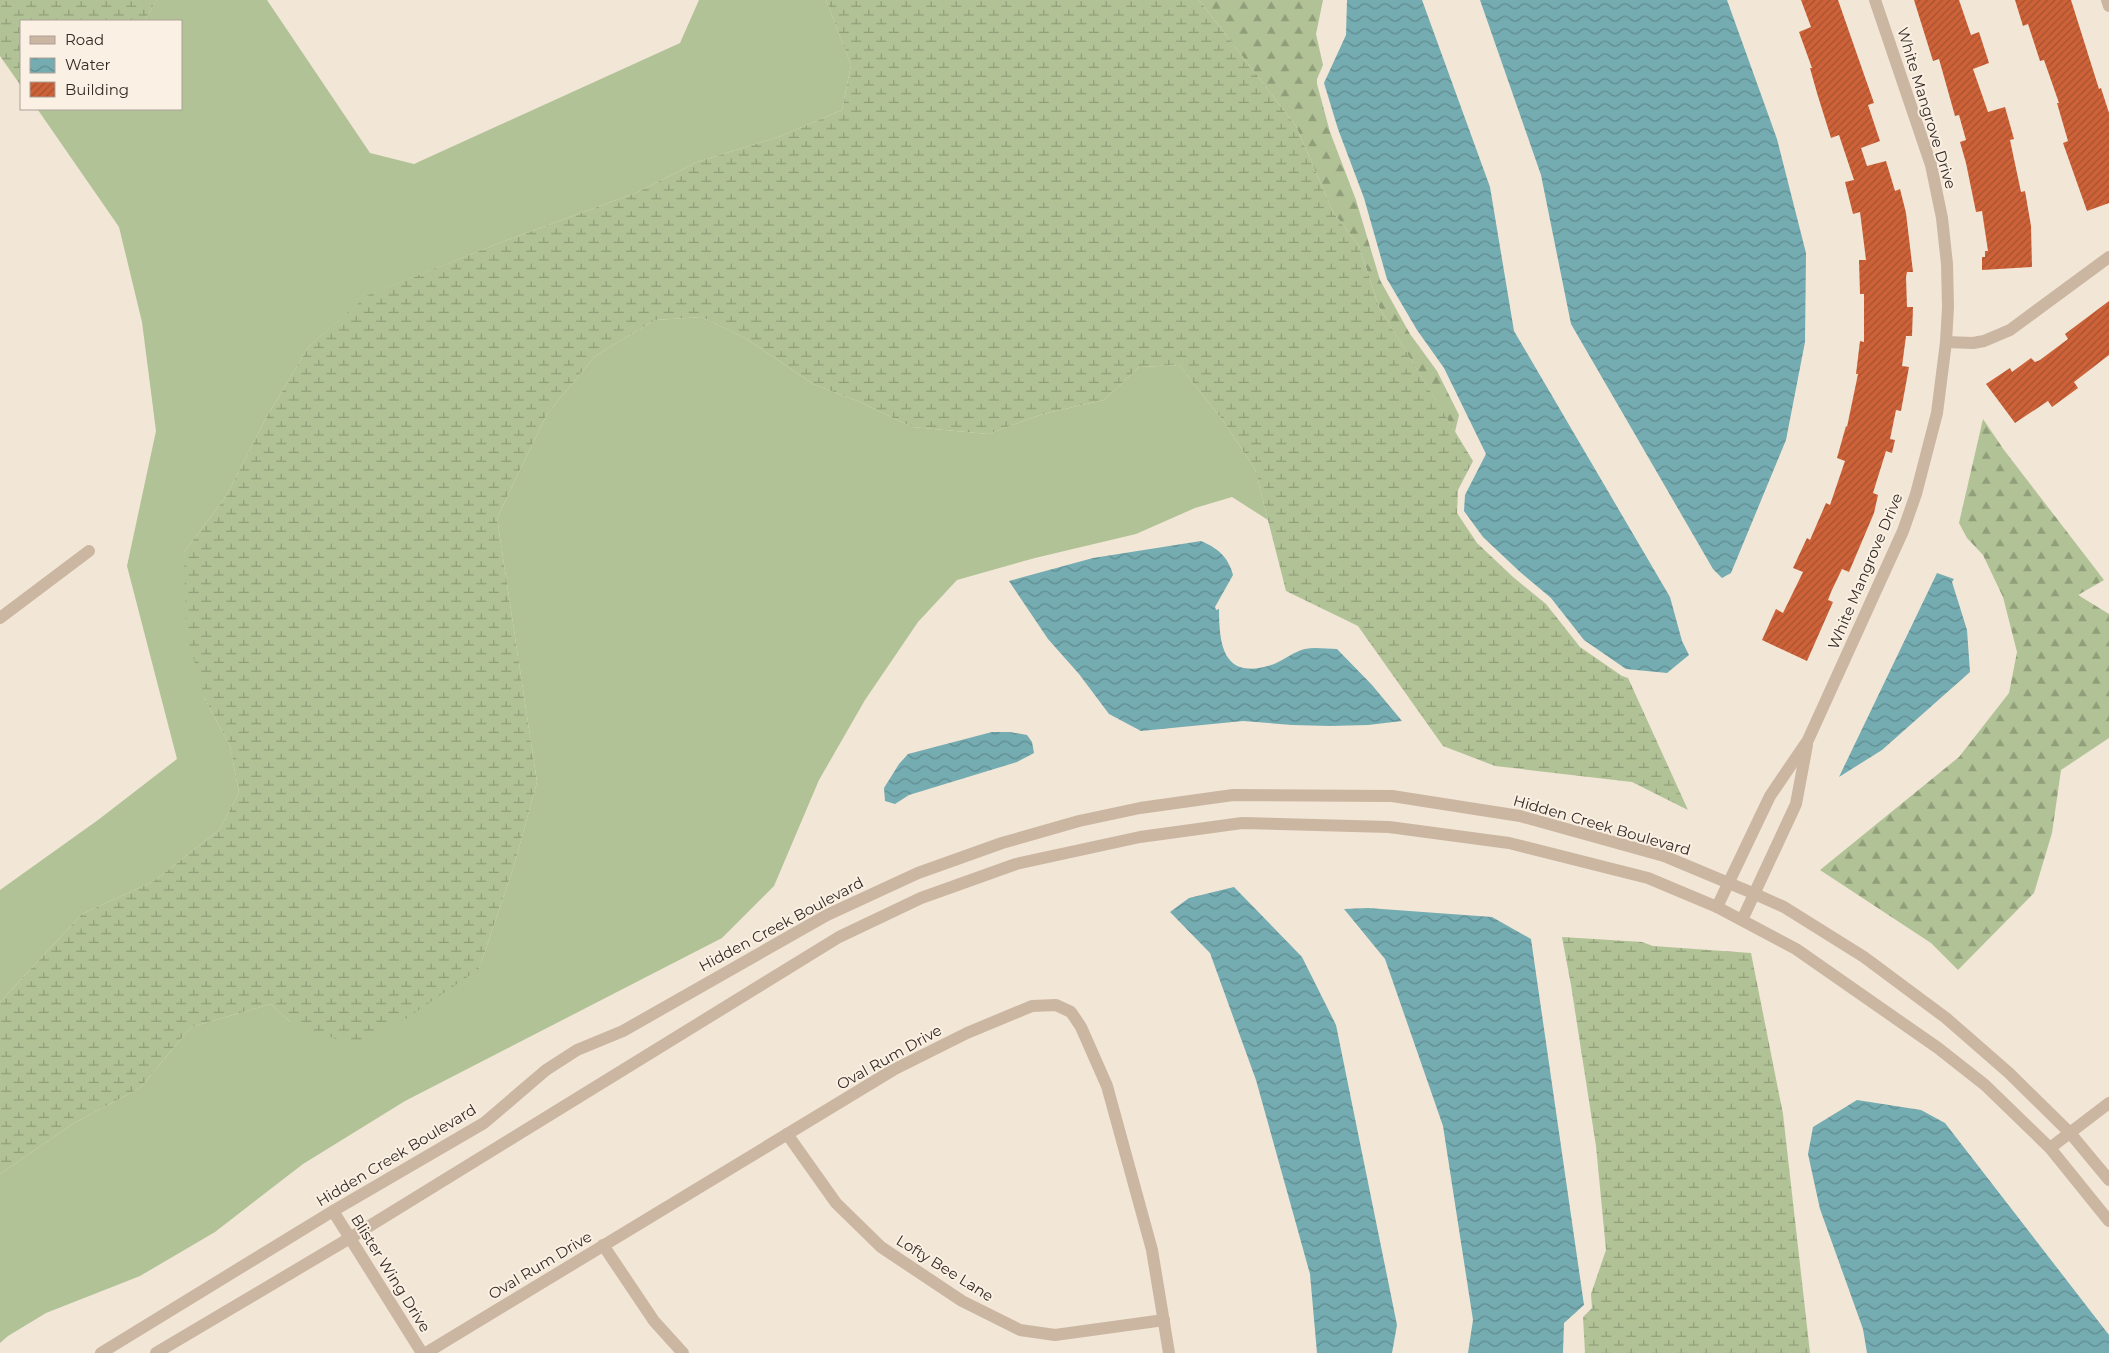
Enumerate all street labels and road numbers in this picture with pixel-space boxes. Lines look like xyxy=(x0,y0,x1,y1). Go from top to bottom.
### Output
street label: White Mangrove Drive xyxy=(1893,25,1961,191)
street label: White Mangrove Drive xyxy=(1823,490,1907,652)
street label: Hidden Creek Boulevard xyxy=(1511,791,1693,859)
street label: Hidden Creek Boulevard xyxy=(695,873,867,975)
street label: Oval Rum Drive xyxy=(833,1020,945,1094)
street label: Hidden Creek Boulevard xyxy=(312,1100,480,1210)
street label: Blister Wing Drive xyxy=(347,1210,435,1336)
street label: Oval Rum Drive xyxy=(485,1227,595,1303)
street label: Lofty Bee Lane xyxy=(893,1231,997,1305)

